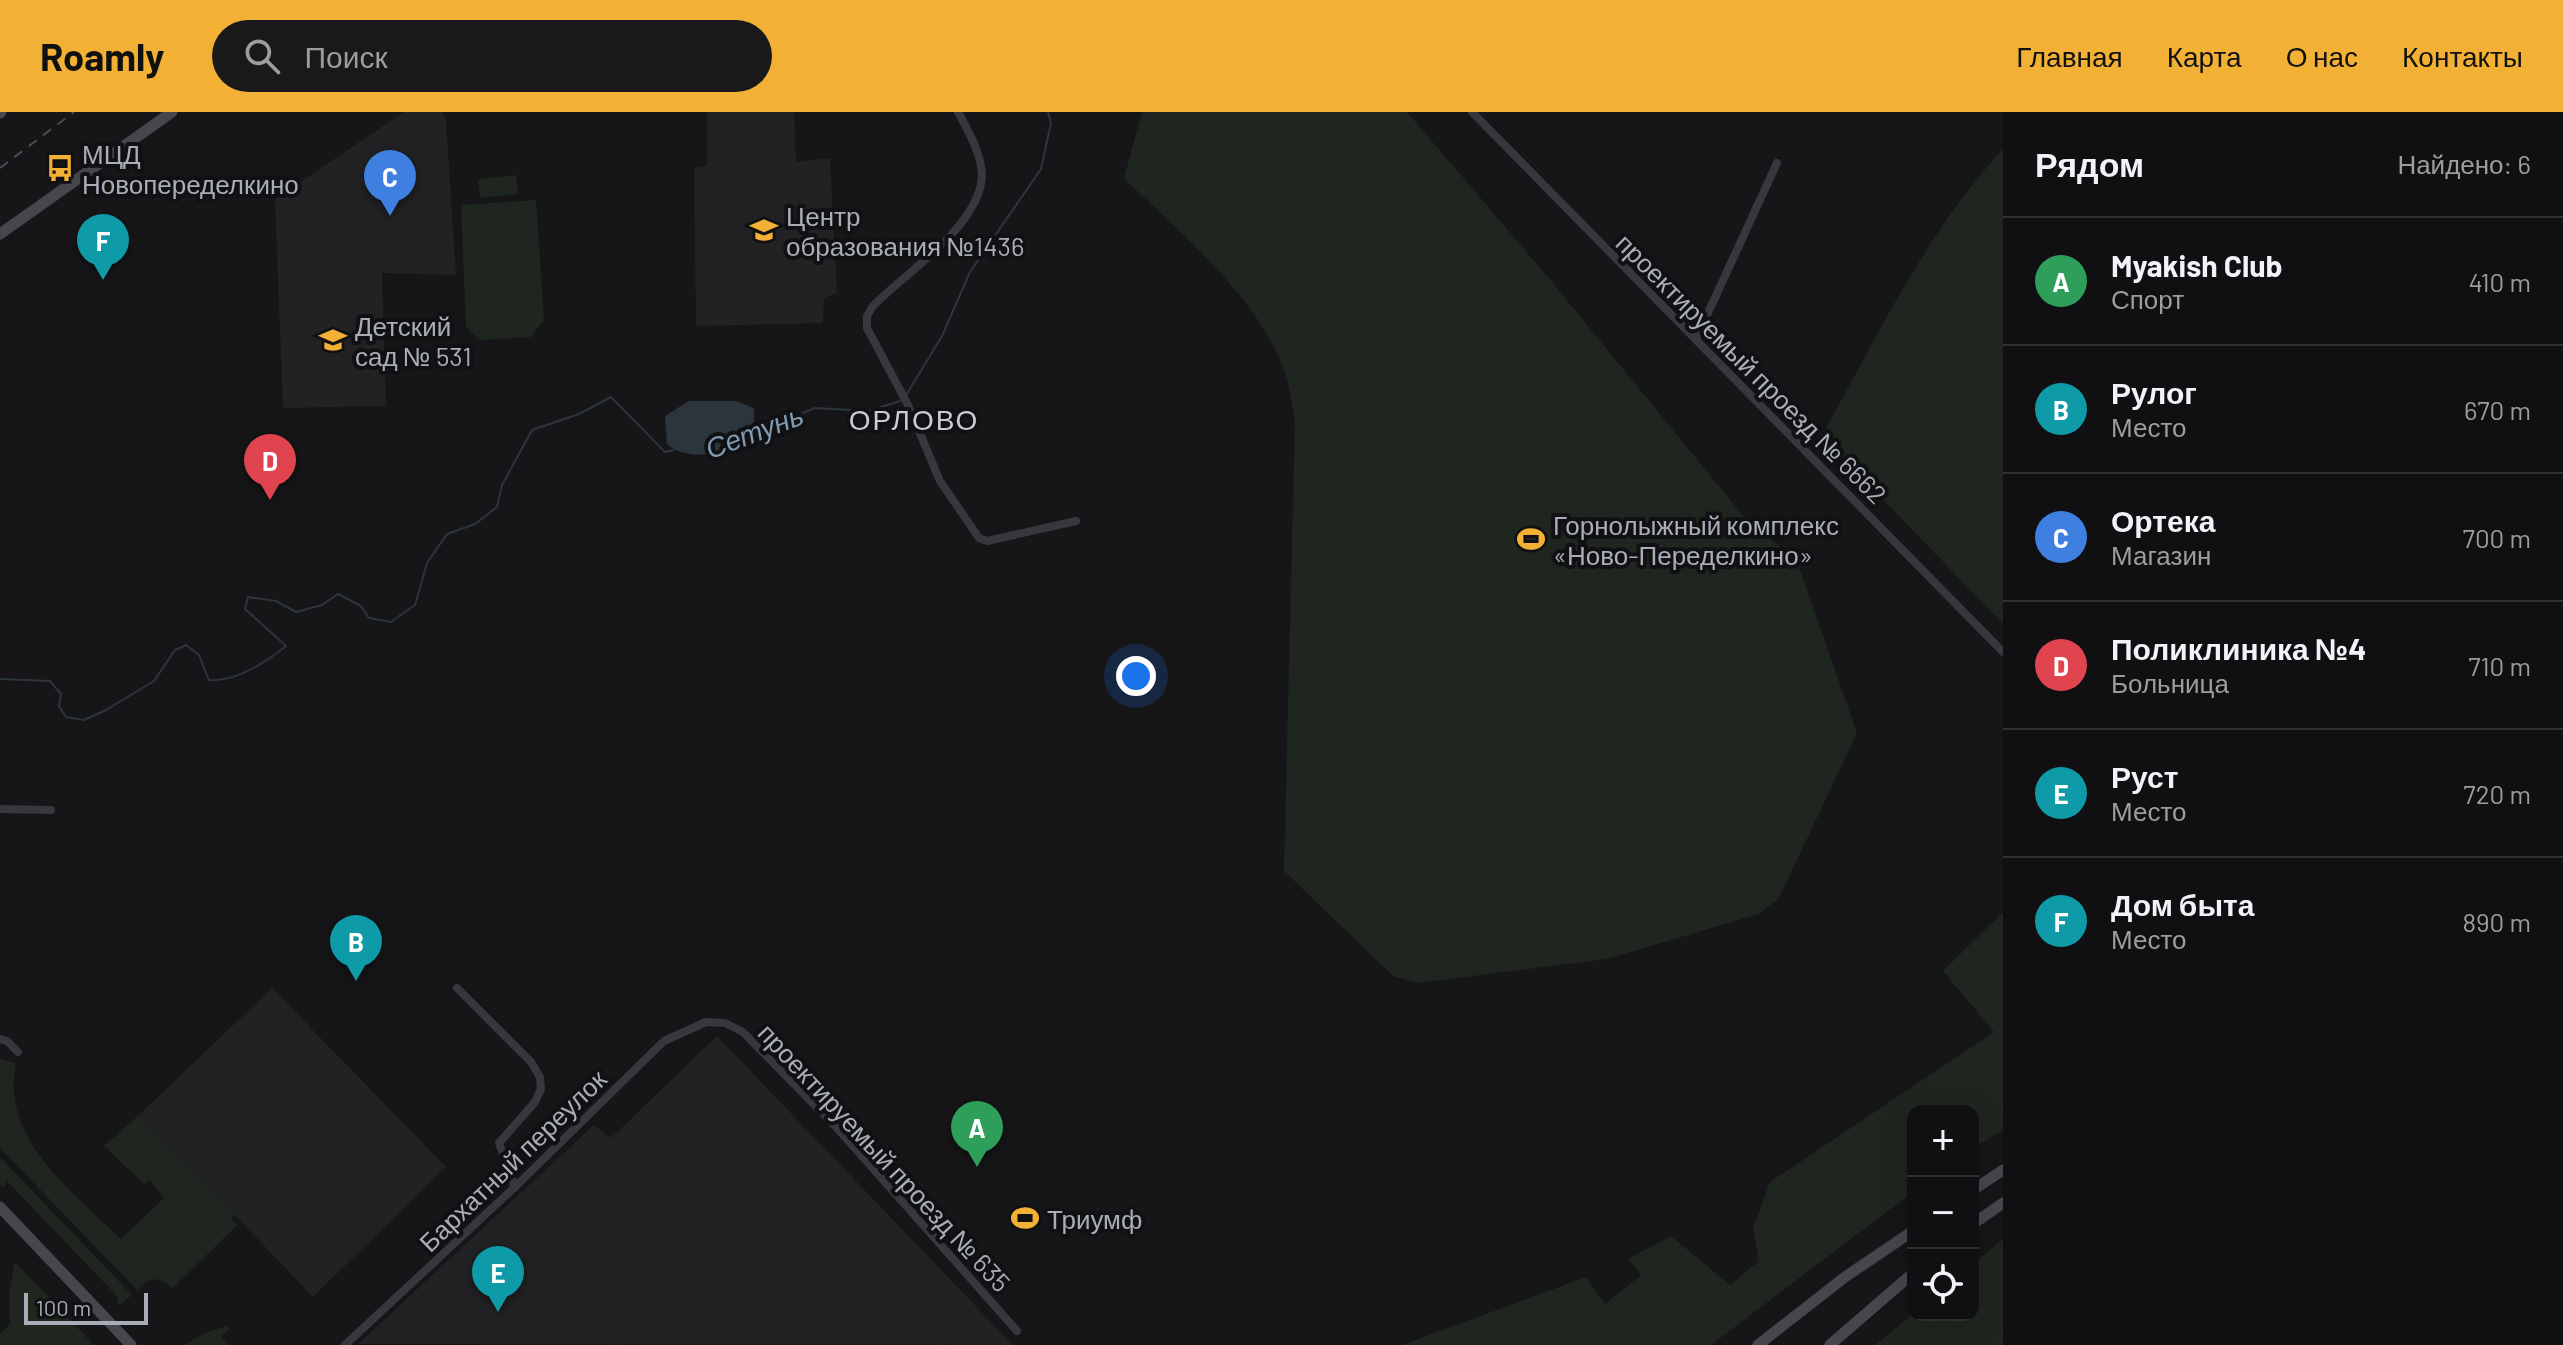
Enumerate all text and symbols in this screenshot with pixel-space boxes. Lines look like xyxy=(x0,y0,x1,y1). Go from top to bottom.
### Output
search box xyxy=(212,20,772,92)
text: Roamly xyxy=(40,33,164,79)
icon: search xyxy=(240,34,284,78)
text: Поиск xyxy=(304,38,388,74)
text: Главная xyxy=(2016,39,2123,73)
text: Карта xyxy=(2167,39,2242,73)
text: О нас xyxy=(2286,39,2358,73)
text: Контакты xyxy=(2402,39,2523,73)
place label: МЦД Новопеределкино xyxy=(82,138,299,199)
text: Рядом xyxy=(2035,143,2144,184)
text: Найдено: 6 xyxy=(2397,148,2531,179)
pin: C xyxy=(364,150,416,216)
bus stop icon: МЦД Новопеределкино xyxy=(45,153,75,183)
place label: Центр образования №1436 xyxy=(786,200,1024,261)
pin: F xyxy=(77,214,129,280)
school or university icon: Центр образования №1436 xyxy=(749,215,779,245)
street label: проектируемый проезд № 6662 xyxy=(1611,227,1893,509)
text: Myakish Club xyxy=(2111,247,2283,283)
text: A xyxy=(2052,266,2070,297)
text: 410 m xyxy=(2469,266,2531,297)
text: Спорт xyxy=(2111,283,2184,314)
place label: Детский сад № 531 xyxy=(355,310,472,371)
school or university icon: Детский сад № 531 xyxy=(318,325,348,355)
text: Рулог xyxy=(2111,374,2197,410)
text: B xyxy=(2053,394,2069,425)
text: 670 m xyxy=(2464,394,2531,425)
water label: Сетунь xyxy=(700,397,808,465)
district label: ОРЛОВО xyxy=(849,402,979,436)
text: Место xyxy=(2111,411,2187,442)
pin: D xyxy=(244,434,296,500)
text: Ортека xyxy=(2111,502,2215,538)
place label: Горнолыжный комплекс «Ново-Переделкино» xyxy=(1553,509,1839,570)
text: C xyxy=(2053,522,2069,553)
text: 700 m xyxy=(2463,522,2531,553)
sports icon: Горнолыжный комплекс «Ново-Переделкино» xyxy=(1516,524,1546,554)
text: Магазин xyxy=(2111,539,2211,570)
text: Поликлиника №4 xyxy=(2111,630,2366,666)
text: D xyxy=(2053,650,2069,681)
text: 710 m xyxy=(2468,650,2531,681)
your location xyxy=(1116,656,1156,696)
text: Больница xyxy=(2111,667,2229,698)
text: Руст xyxy=(2111,758,2178,794)
text: E xyxy=(2053,778,2069,809)
text: 720 m xyxy=(2463,778,2531,809)
text: Место xyxy=(2111,795,2187,826)
text: Дом быта xyxy=(2111,886,2254,922)
text: F xyxy=(2054,906,2068,937)
text: 890 m xyxy=(2463,906,2531,937)
pin: B xyxy=(330,915,382,981)
text: Место xyxy=(2111,923,2187,954)
street label: проектируемый проезд № 635 xyxy=(753,1017,1017,1297)
street label: Бархатный переулок xyxy=(412,1062,612,1257)
pin: A xyxy=(951,1101,1003,1167)
map controls xyxy=(1907,1105,1979,1321)
button: + xyxy=(1907,1105,1979,1177)
button: − xyxy=(1907,1177,1979,1249)
sports icon: Триумф xyxy=(1010,1203,1040,1233)
place label: Триумф xyxy=(1047,1203,1142,1234)
pin: E xyxy=(472,1246,524,1312)
button: locate xyxy=(1907,1249,1979,1321)
scale bar xyxy=(24,1289,148,1325)
text: 100 m xyxy=(36,1294,91,1320)

